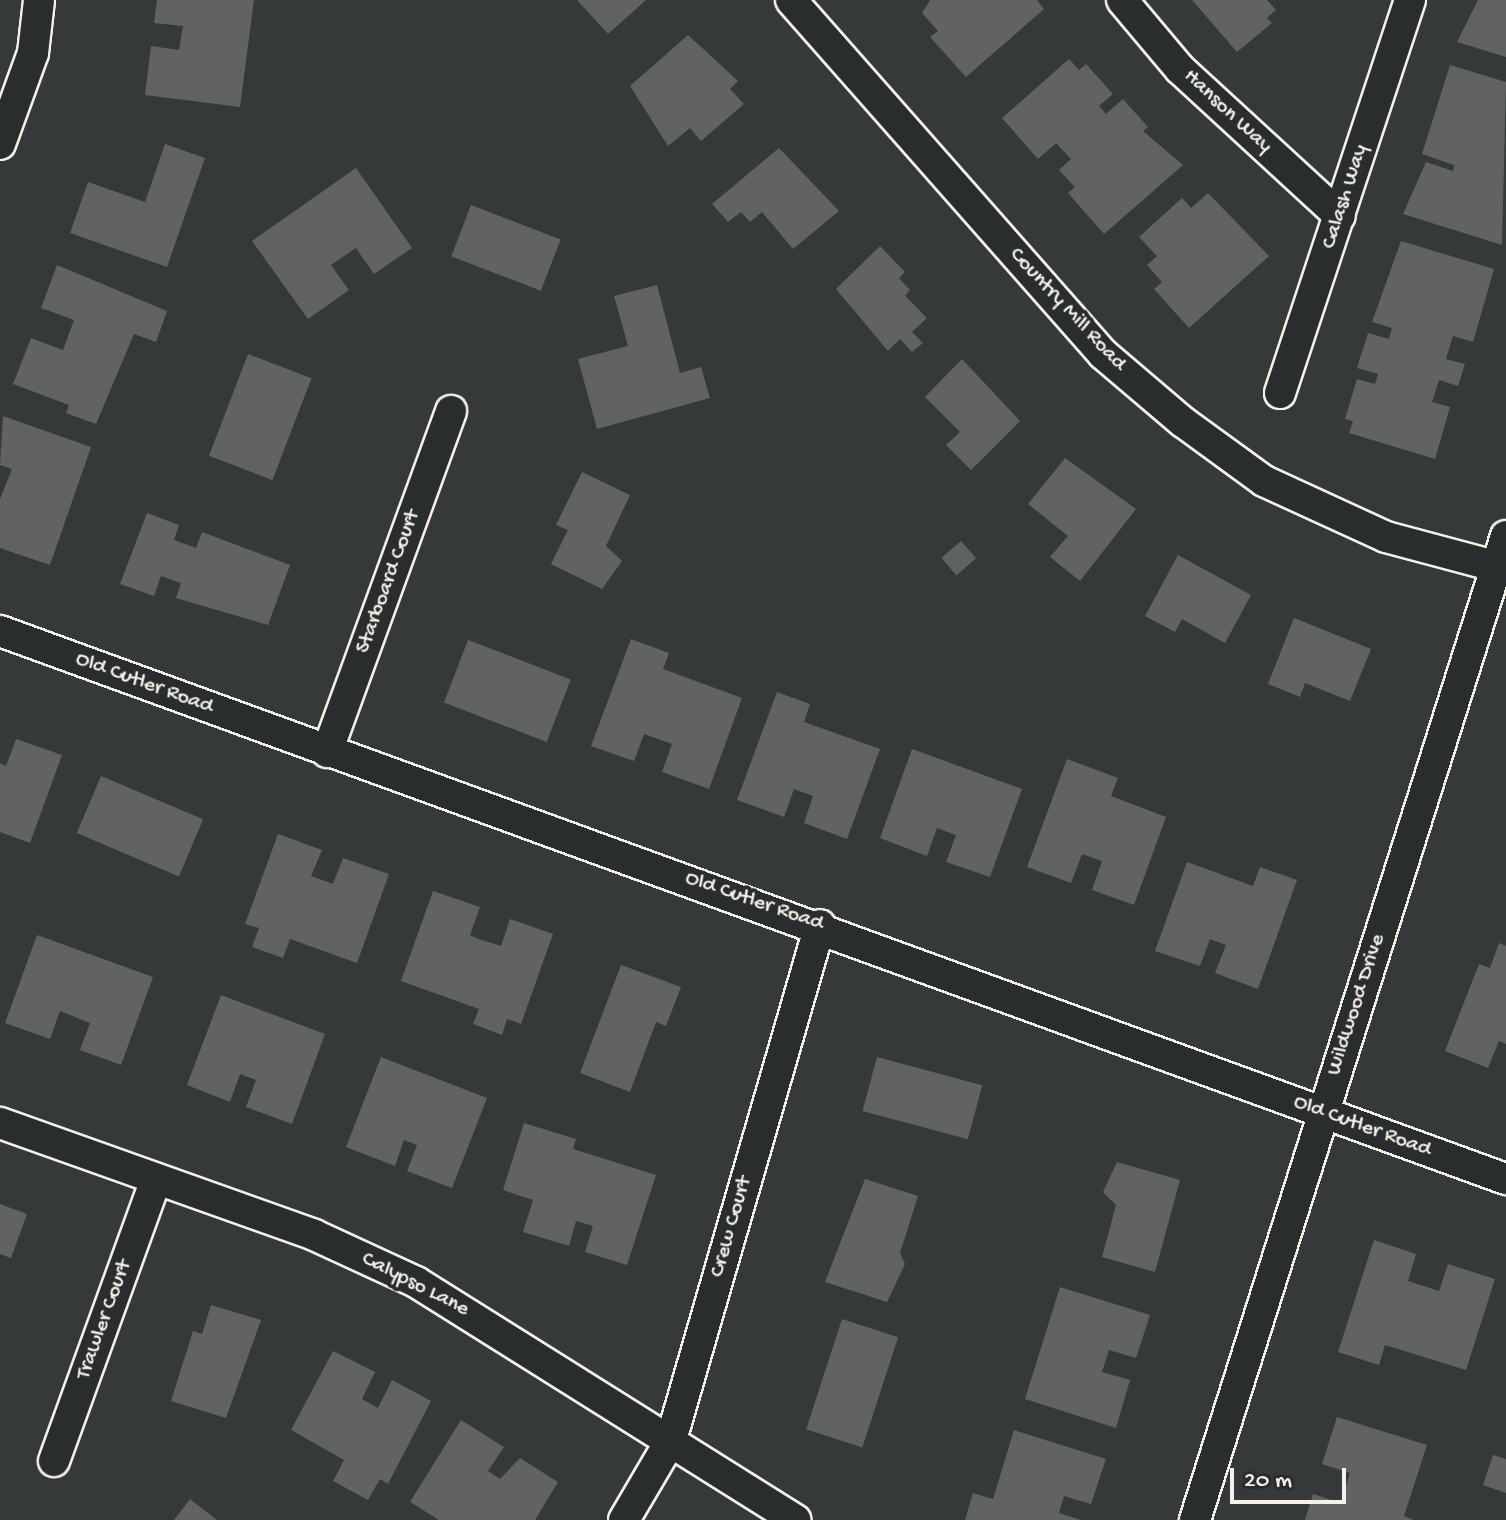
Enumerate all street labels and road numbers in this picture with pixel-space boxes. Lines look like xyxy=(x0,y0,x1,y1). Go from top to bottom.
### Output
street label: Hanson Way xyxy=(1177,64,1277,160)
street label: Calash Way xyxy=(1317,142,1375,252)
street label: Country Mill Road xyxy=(1003,243,1131,377)
street label: Starboard Court xyxy=(351,507,427,657)
street label: Old Cutler Road xyxy=(72,647,216,721)
street label: Old Cutler Road xyxy=(681,866,827,938)
street label: Wildwood Drive xyxy=(1322,931,1392,1079)
street label: Old Cutler Road xyxy=(1290,1090,1434,1164)
street label: Crew Court xyxy=(705,1173,759,1281)
street label: Calypso Lane xyxy=(357,1247,473,1323)
street label: Trawler Court xyxy=(71,1257,139,1383)

